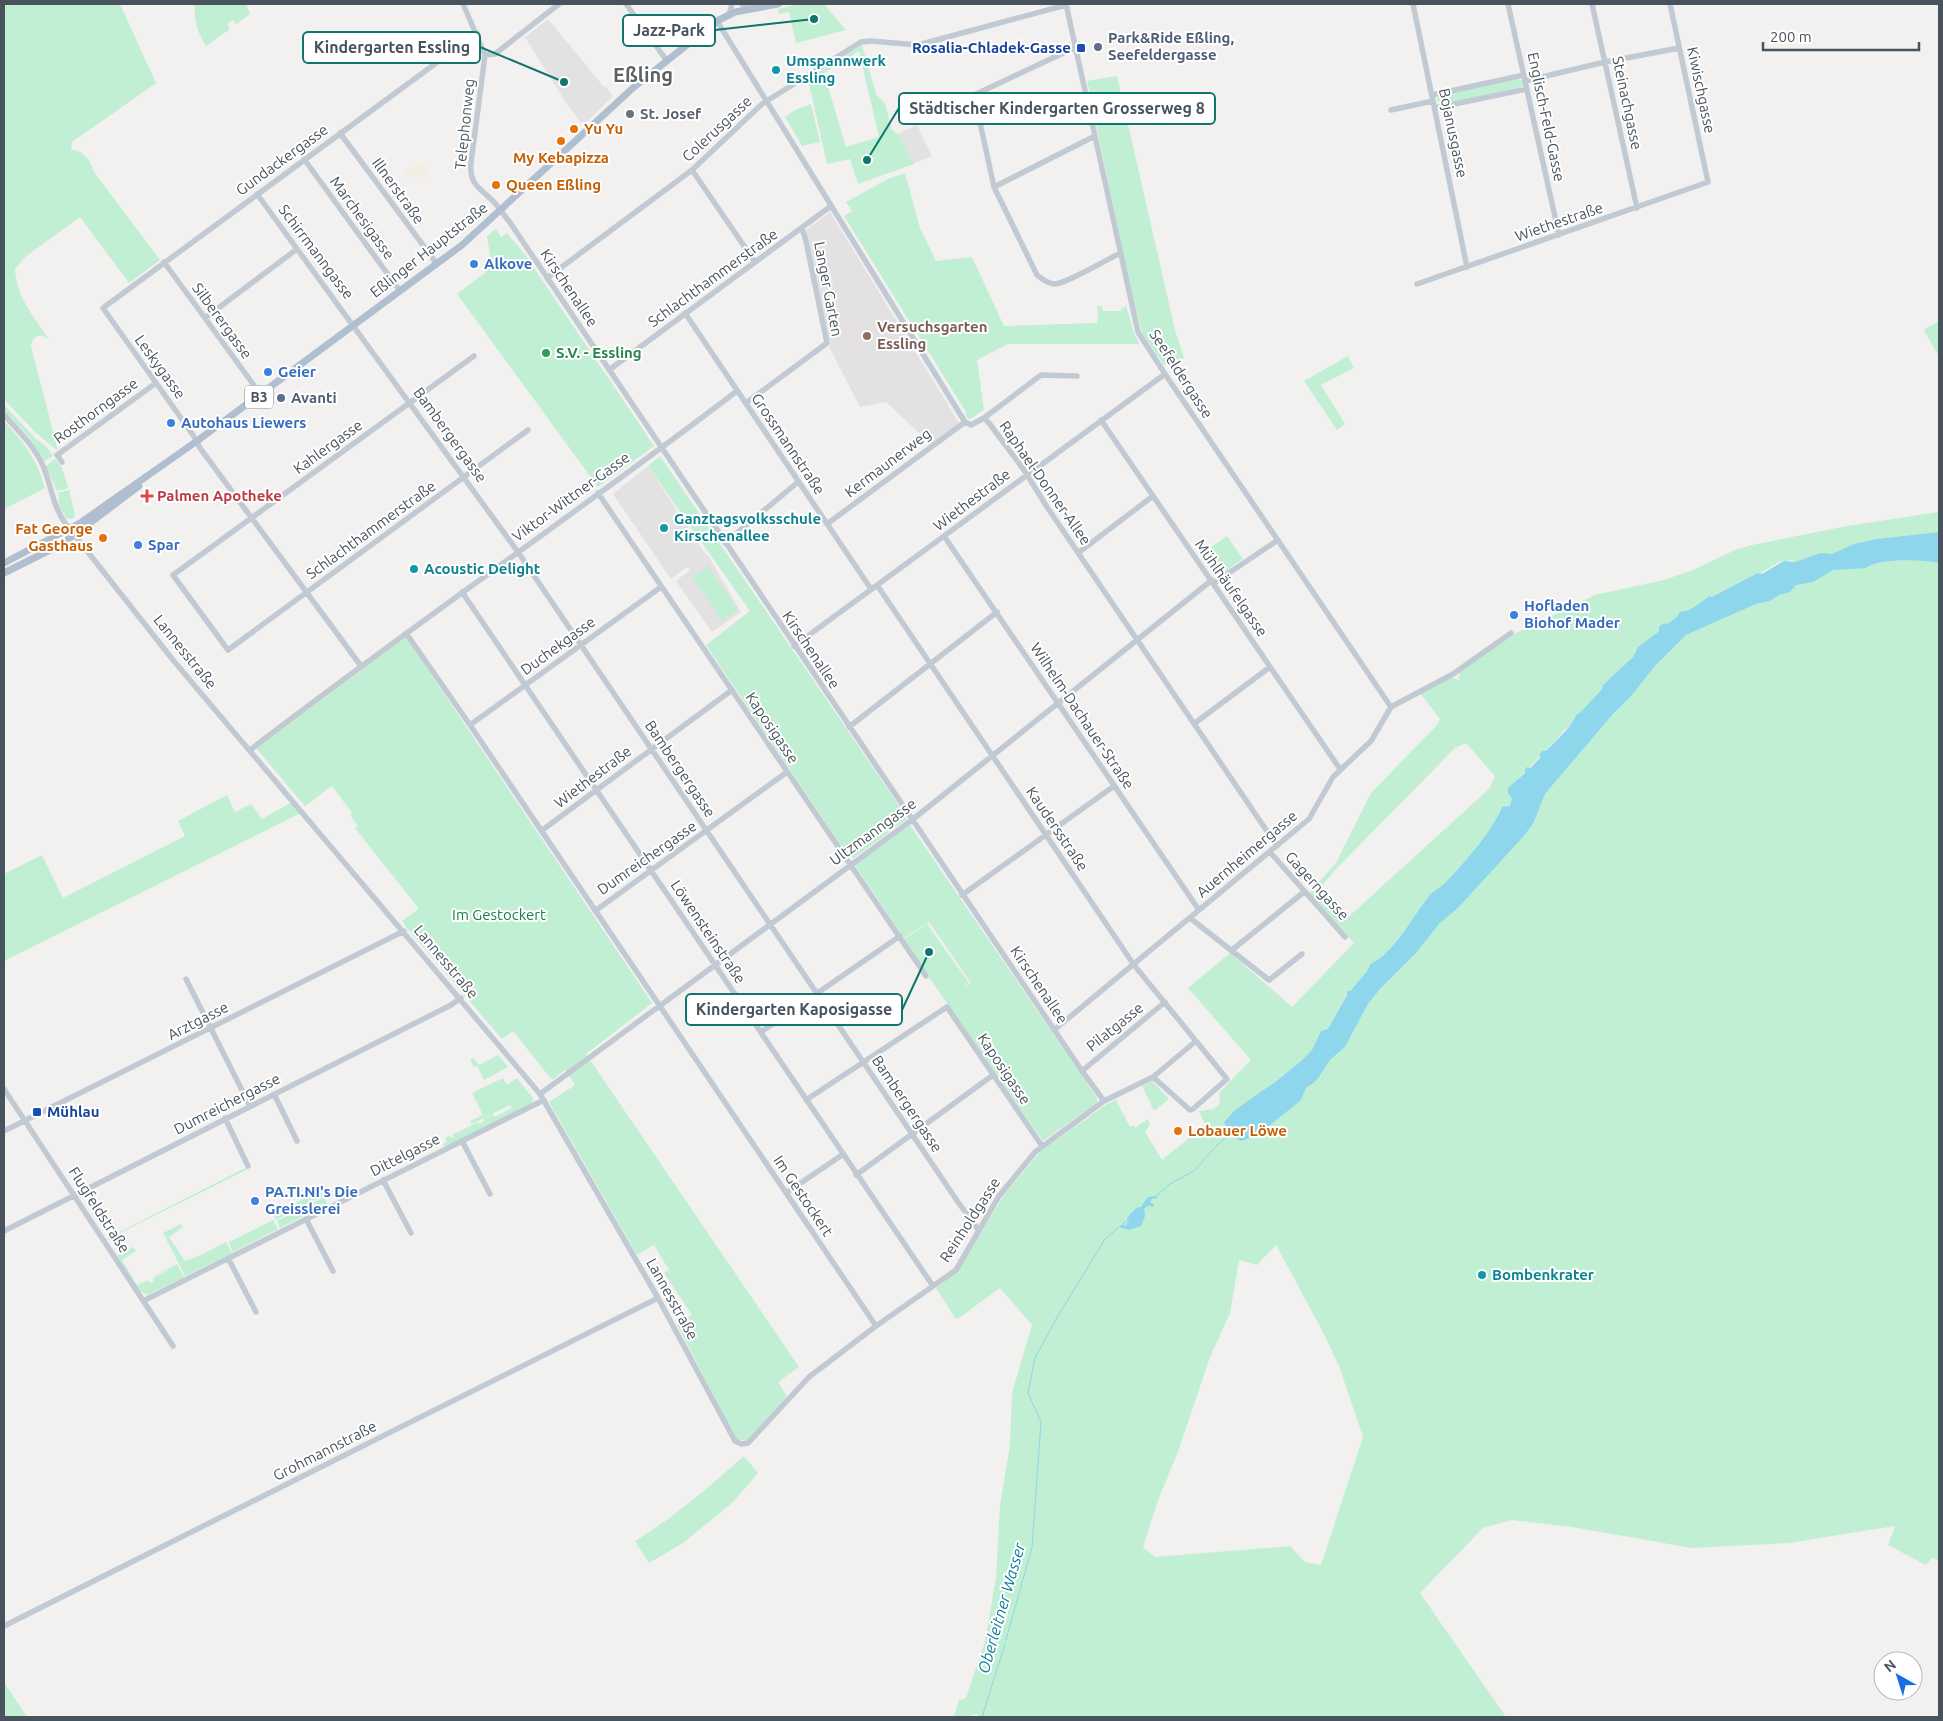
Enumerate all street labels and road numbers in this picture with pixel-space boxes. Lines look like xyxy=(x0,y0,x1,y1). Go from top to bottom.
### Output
street label: Kiwischgasse xyxy=(1684,45,1719,135)
street label: Englisch-Feld-Gasse xyxy=(1524,51,1568,183)
street label: Steinachgasse xyxy=(1609,55,1646,151)
street label: Telephonweg xyxy=(451,78,478,170)
street label: Bojanusgasse xyxy=(1436,87,1471,179)
street label: Colerusgasse xyxy=(678,92,755,165)
street label: Gundackergasse xyxy=(232,121,331,199)
street label: Illnerstraße xyxy=(369,154,428,227)
street label: Marchesigasse xyxy=(327,173,398,262)
street label: Eßlinger Hauptstraße xyxy=(367,199,491,301)
street label: Wiethestraße xyxy=(1513,199,1605,245)
street label: Schirrmanngasse xyxy=(275,201,357,302)
street label: Schlachthammerstraße xyxy=(645,225,781,330)
street label: Langer Garten xyxy=(811,240,846,338)
street label: Kirschenallee xyxy=(537,246,602,330)
street label: Silberergasse xyxy=(189,279,256,362)
street label: Seefeldergasse xyxy=(1146,326,1217,421)
street label: Leskygasse xyxy=(132,331,189,402)
street label: Rosthorngasse xyxy=(50,374,141,447)
street label: Bambergergasse xyxy=(410,384,491,485)
road number: B3 xyxy=(245,386,273,408)
street label: Grossmannstraße xyxy=(748,390,829,498)
street label: Kahlergasse xyxy=(290,416,365,477)
street label: Raphael-Donner-Allee xyxy=(996,418,1095,548)
street label: Kermaunerweg xyxy=(841,425,934,501)
street label: Viktor-Wittner-Gasse xyxy=(509,448,633,545)
street label: Wiethestraße xyxy=(930,465,1014,534)
street label: Schlachthammerstraße xyxy=(303,477,439,582)
street label: Mühlhäufelgasse xyxy=(1192,536,1271,639)
street label: Kirschenallee xyxy=(779,608,844,692)
street label: Lannesstraße xyxy=(150,611,220,692)
street label: Duchekgasse xyxy=(517,613,598,678)
street label: Wilhelm-Dachauer-Straße xyxy=(1027,640,1138,792)
street label: Kaposigasse xyxy=(742,689,802,767)
street label: Bambergergasse xyxy=(642,717,719,820)
street label: Wiethestraße xyxy=(551,742,635,811)
street label: Kaudersstraße xyxy=(1023,783,1092,874)
street label: Ultzmanngasse xyxy=(826,795,919,869)
street label: Auernheimergasse xyxy=(1193,807,1300,901)
street label: Dumreichergasse xyxy=(594,817,699,898)
street label: Gagerngasse xyxy=(1282,848,1353,923)
street label: Löwensteinstraße xyxy=(668,877,749,987)
street label: Lannesstraße xyxy=(411,922,482,1002)
street label: Kirschenallee xyxy=(1007,943,1072,1027)
street label: Arztgasse xyxy=(165,998,231,1043)
street label: Pilatgasse xyxy=(1083,999,1146,1055)
street label: Kaposigasse xyxy=(974,1030,1034,1108)
street label: Bambergergasse xyxy=(869,1052,946,1155)
street label: Dumreichergasse xyxy=(171,1069,283,1138)
street label: Dittelgasse xyxy=(367,1130,442,1179)
street label: Im Gestockert xyxy=(770,1152,837,1239)
street label: Flugfeldstraße xyxy=(65,1164,133,1256)
street label: Reinholdgasse xyxy=(936,1174,1003,1265)
street label: Lannesstraße xyxy=(643,1255,702,1342)
street label: Grohmannstraße xyxy=(270,1417,379,1484)

